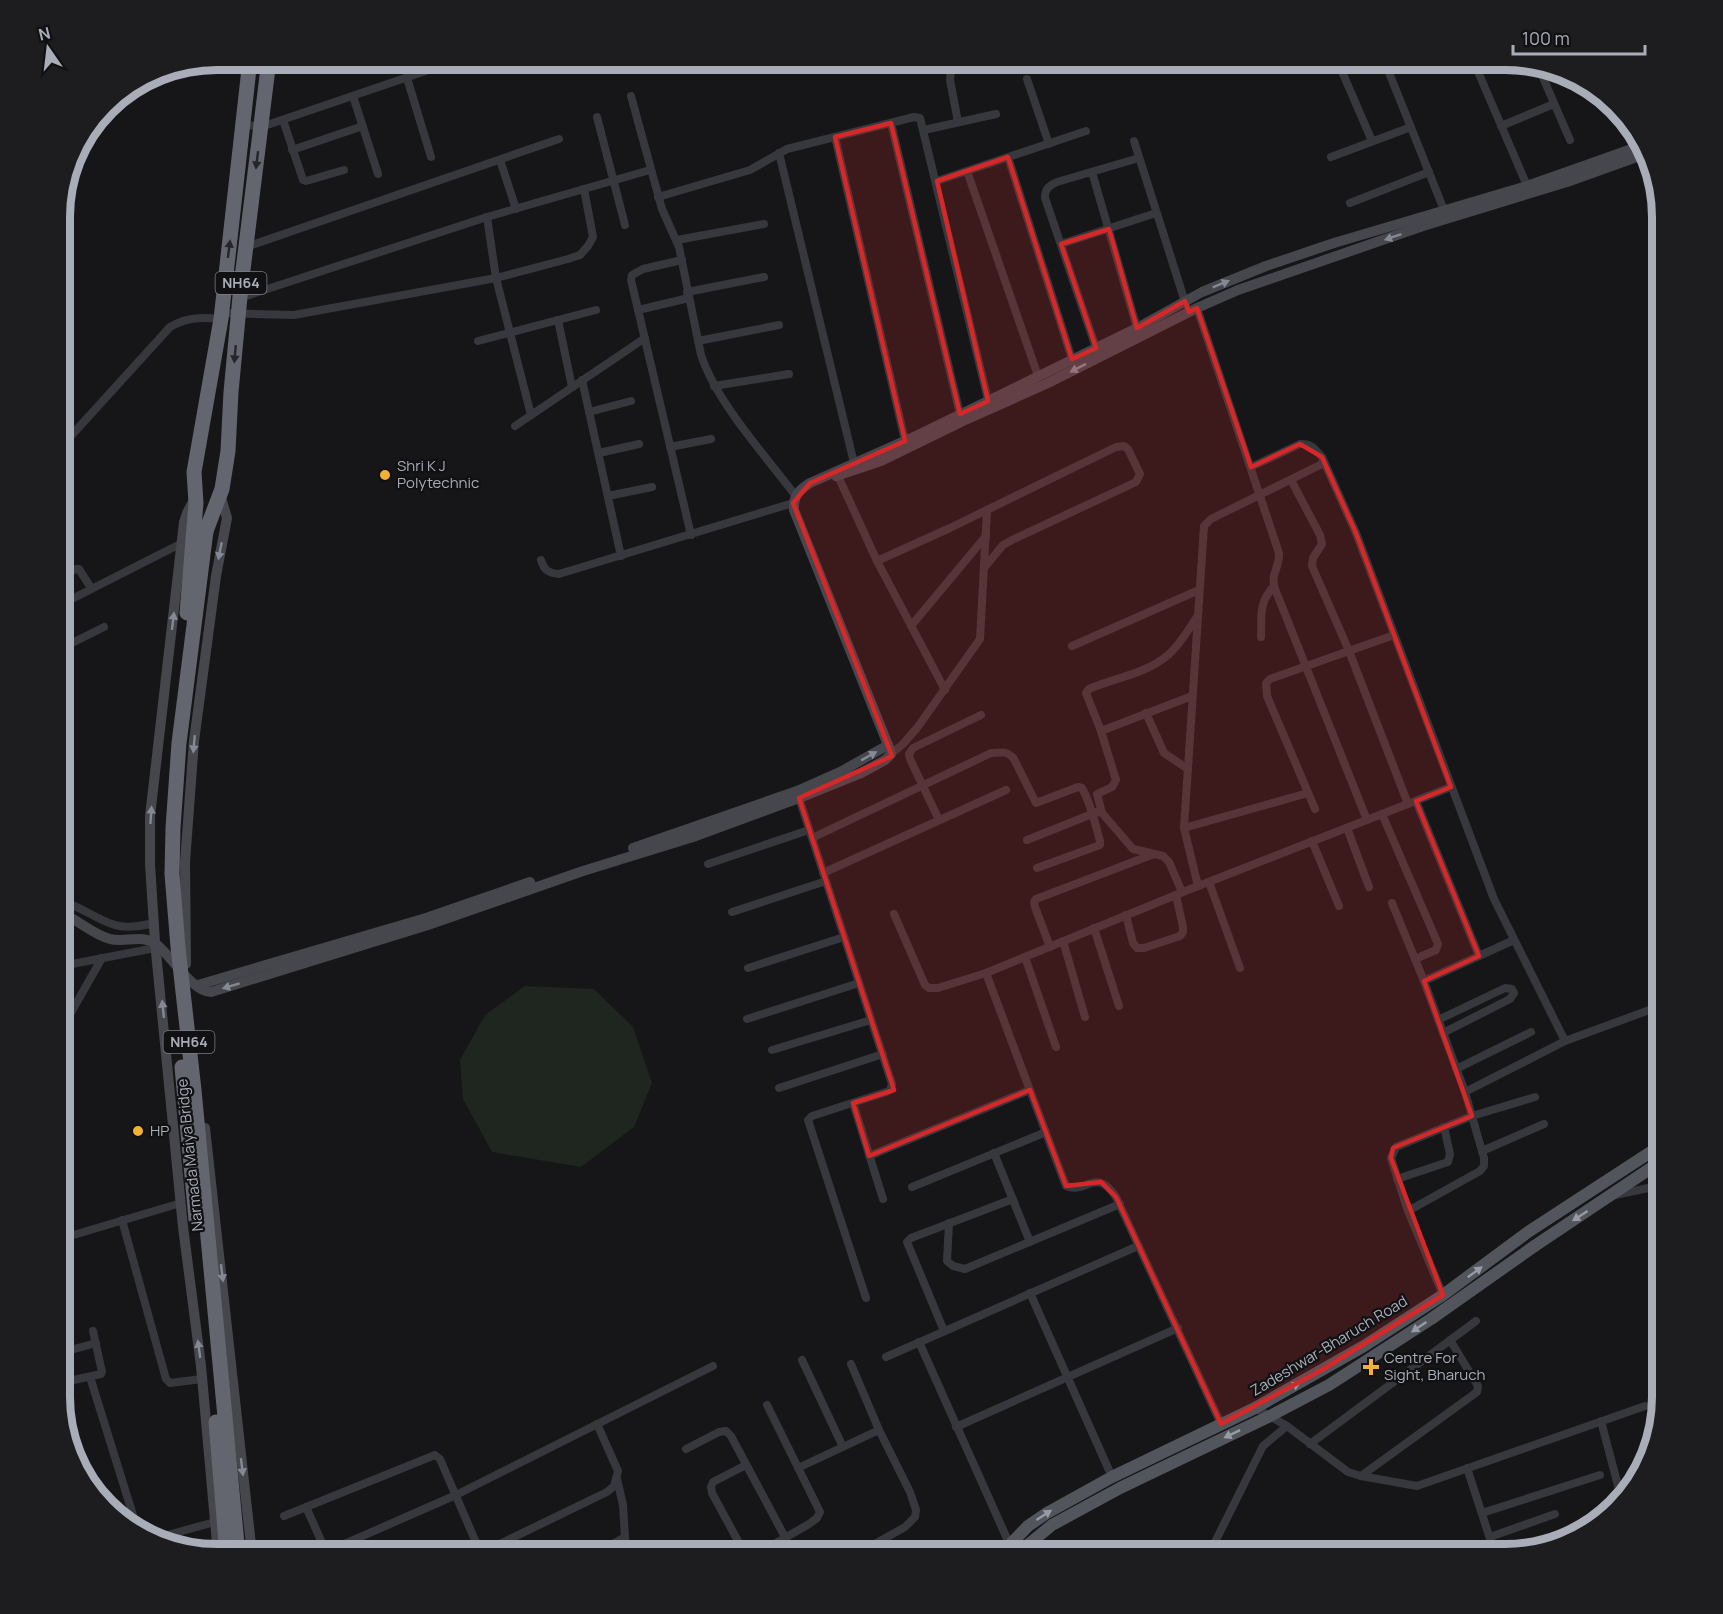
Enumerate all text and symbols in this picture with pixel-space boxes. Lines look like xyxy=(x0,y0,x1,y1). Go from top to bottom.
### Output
north arrow xyxy=(18,18,78,78)
scale bar xyxy=(1513,18,1645,56)
text: N xyxy=(36,21,53,46)
text: 100 m xyxy=(1522,26,1570,50)
one-way arrow xyxy=(252,150,261,169)
one-way arrow xyxy=(1384,232,1402,242)
one-way arrow xyxy=(224,240,234,259)
road number: NH64 xyxy=(216,272,266,294)
one-way arrow xyxy=(1212,279,1230,288)
one-way arrow xyxy=(230,344,240,363)
one-way arrow xyxy=(1069,363,1086,373)
place label: Shri K J Polytechnic xyxy=(397,455,479,493)
marker: Shri K J Polytechnic xyxy=(378,468,392,482)
one-way arrow xyxy=(215,542,224,561)
one-way arrow xyxy=(168,612,178,631)
one-way arrow xyxy=(189,735,199,754)
one-way arrow xyxy=(860,751,877,761)
one-way arrow xyxy=(146,806,156,825)
one-way arrow xyxy=(222,981,240,991)
one-way arrow xyxy=(158,1000,168,1019)
road number: NH64 xyxy=(164,1031,214,1053)
street label: Narmada Maiya Bridge xyxy=(171,1077,208,1232)
place label: HP xyxy=(150,1120,169,1141)
marker: HP xyxy=(131,1124,145,1138)
one-way arrow xyxy=(1571,1211,1588,1222)
one-way arrow xyxy=(217,1263,227,1282)
one-way arrow xyxy=(1466,1266,1482,1278)
street label: Zadeshwar-Bharuch Road xyxy=(1246,1290,1411,1401)
one-way arrow xyxy=(1411,1321,1427,1332)
one-way arrow xyxy=(195,1340,204,1359)
place label: Centre For Sight, Bharuch xyxy=(1384,1347,1486,1385)
marker: Centre For Sight, Bharuch xyxy=(1362,1358,1380,1376)
one-way arrow xyxy=(1284,1382,1301,1392)
one-way arrow xyxy=(1223,1430,1240,1439)
one-way arrow xyxy=(237,1457,247,1476)
one-way arrow xyxy=(1036,1510,1052,1521)

